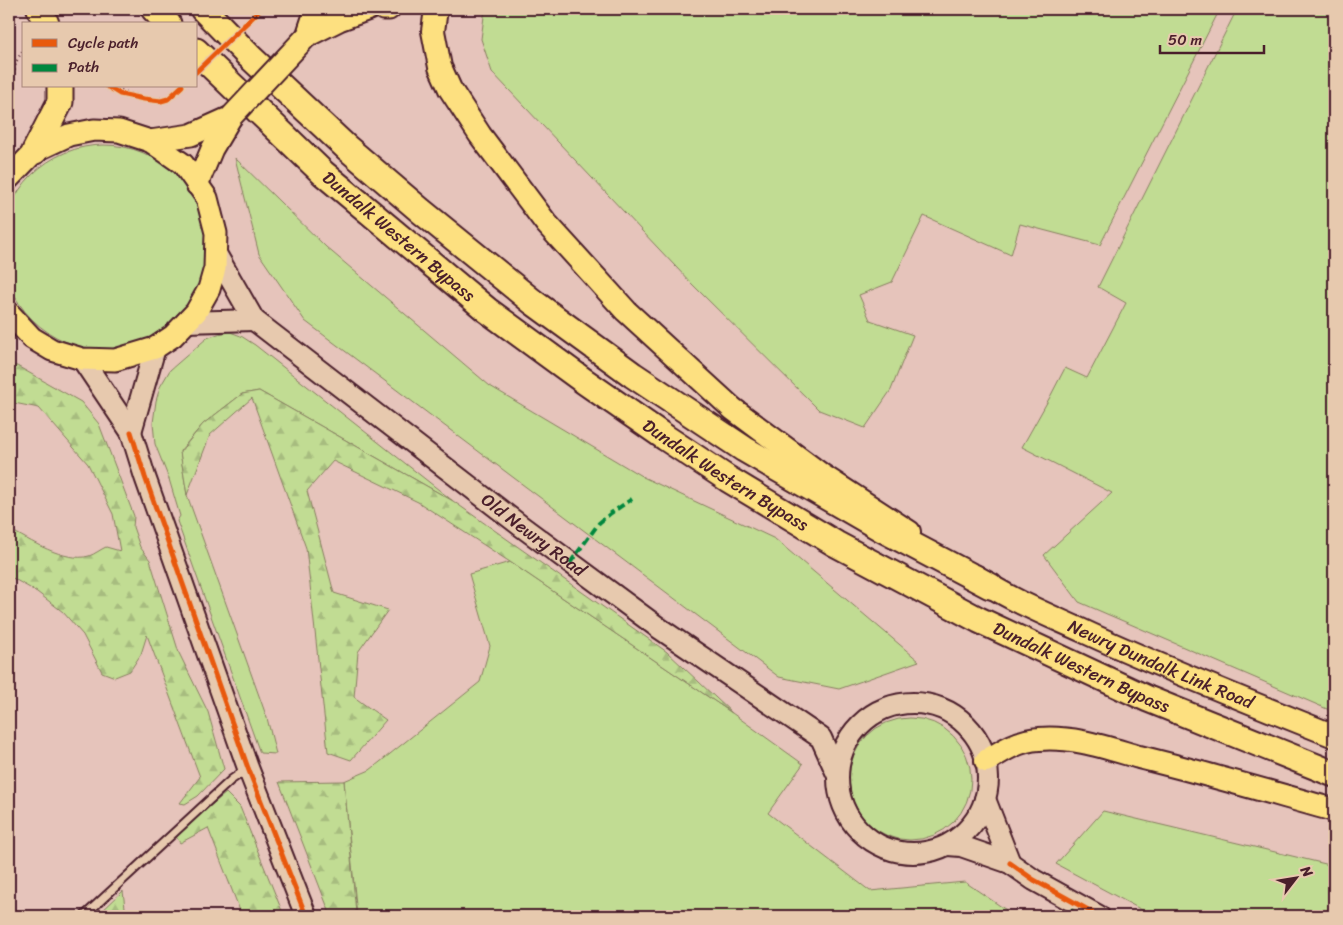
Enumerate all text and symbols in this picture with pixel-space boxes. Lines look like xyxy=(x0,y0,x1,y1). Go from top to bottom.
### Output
legend xyxy=(22,22,198,88)
scale bar xyxy=(1160,22,1264,54)
text: 50 m xyxy=(1168,27,1203,53)
text: Cycle path xyxy=(68,30,139,56)
text: Path xyxy=(68,54,99,80)
street label: Dundalk Western Bypass xyxy=(315,163,483,311)
street label: Dundalk Western Bypass xyxy=(636,410,815,540)
street label: Old Newry Road xyxy=(474,484,594,586)
street label: Newry Dundalk Link Road xyxy=(1063,610,1260,719)
street label: Dundalk Western Bypass xyxy=(987,613,1175,722)
north arrow xyxy=(1270,852,1320,902)
text: N xyxy=(1293,860,1320,882)

